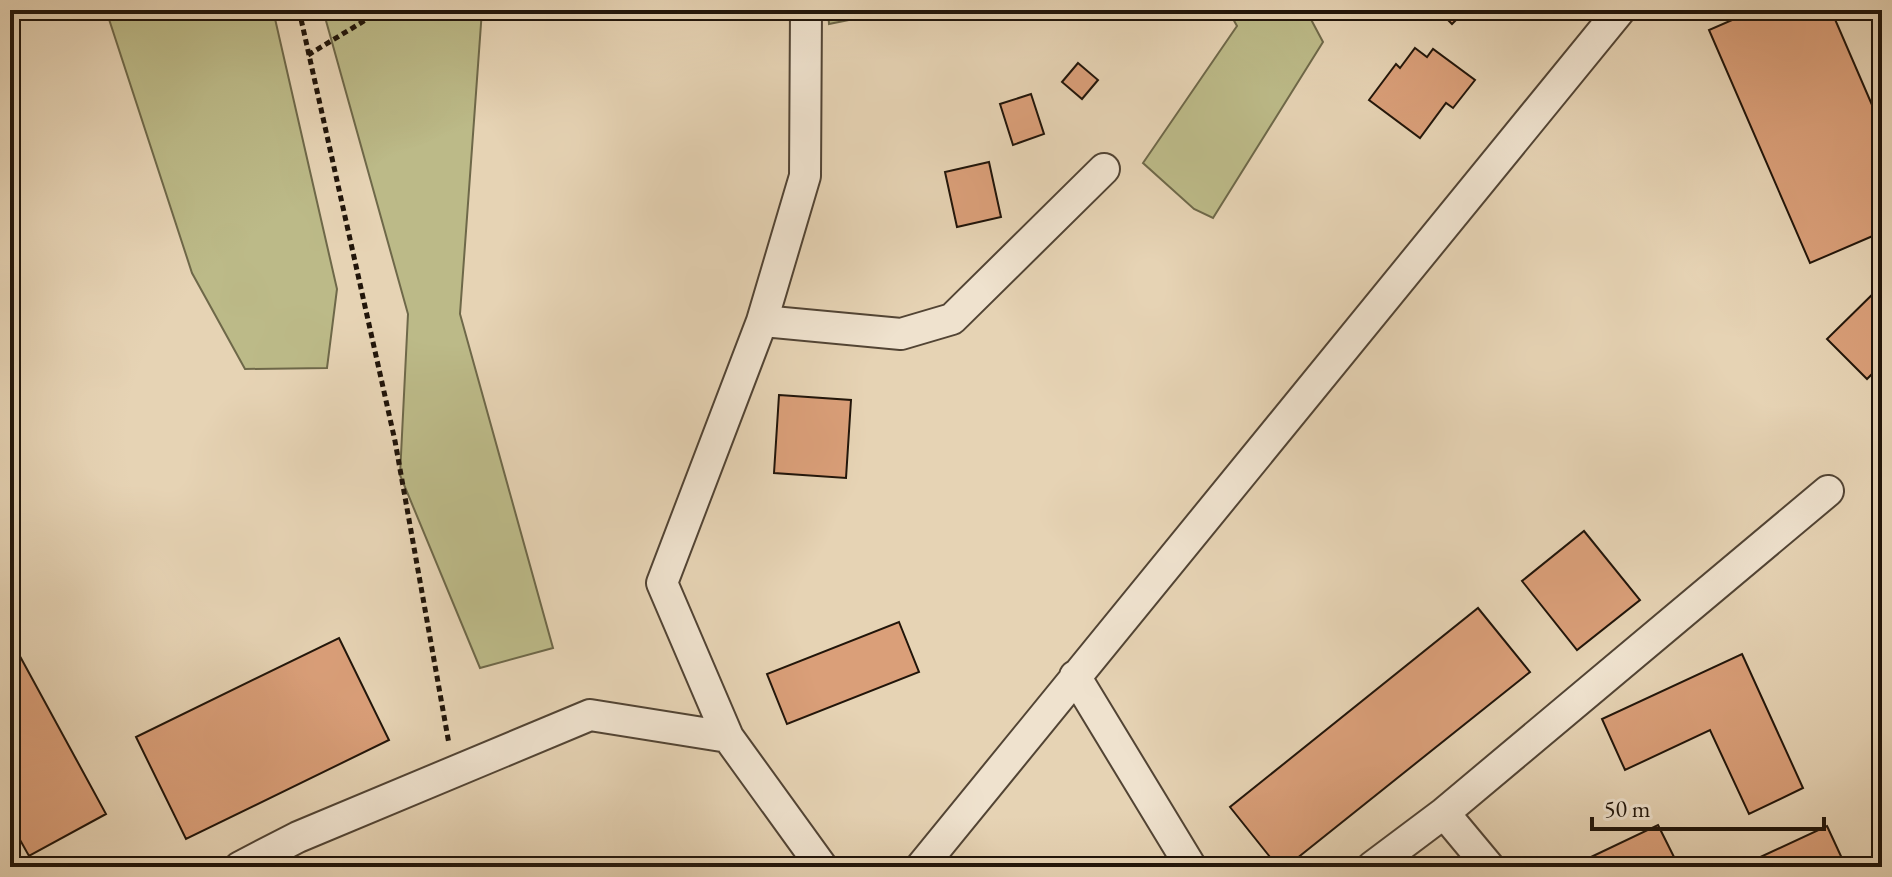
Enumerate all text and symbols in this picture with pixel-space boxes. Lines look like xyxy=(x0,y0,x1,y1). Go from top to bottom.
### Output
scale bar xyxy=(1592,781,1824,831)
text: 50 m xyxy=(1604,793,1651,824)

